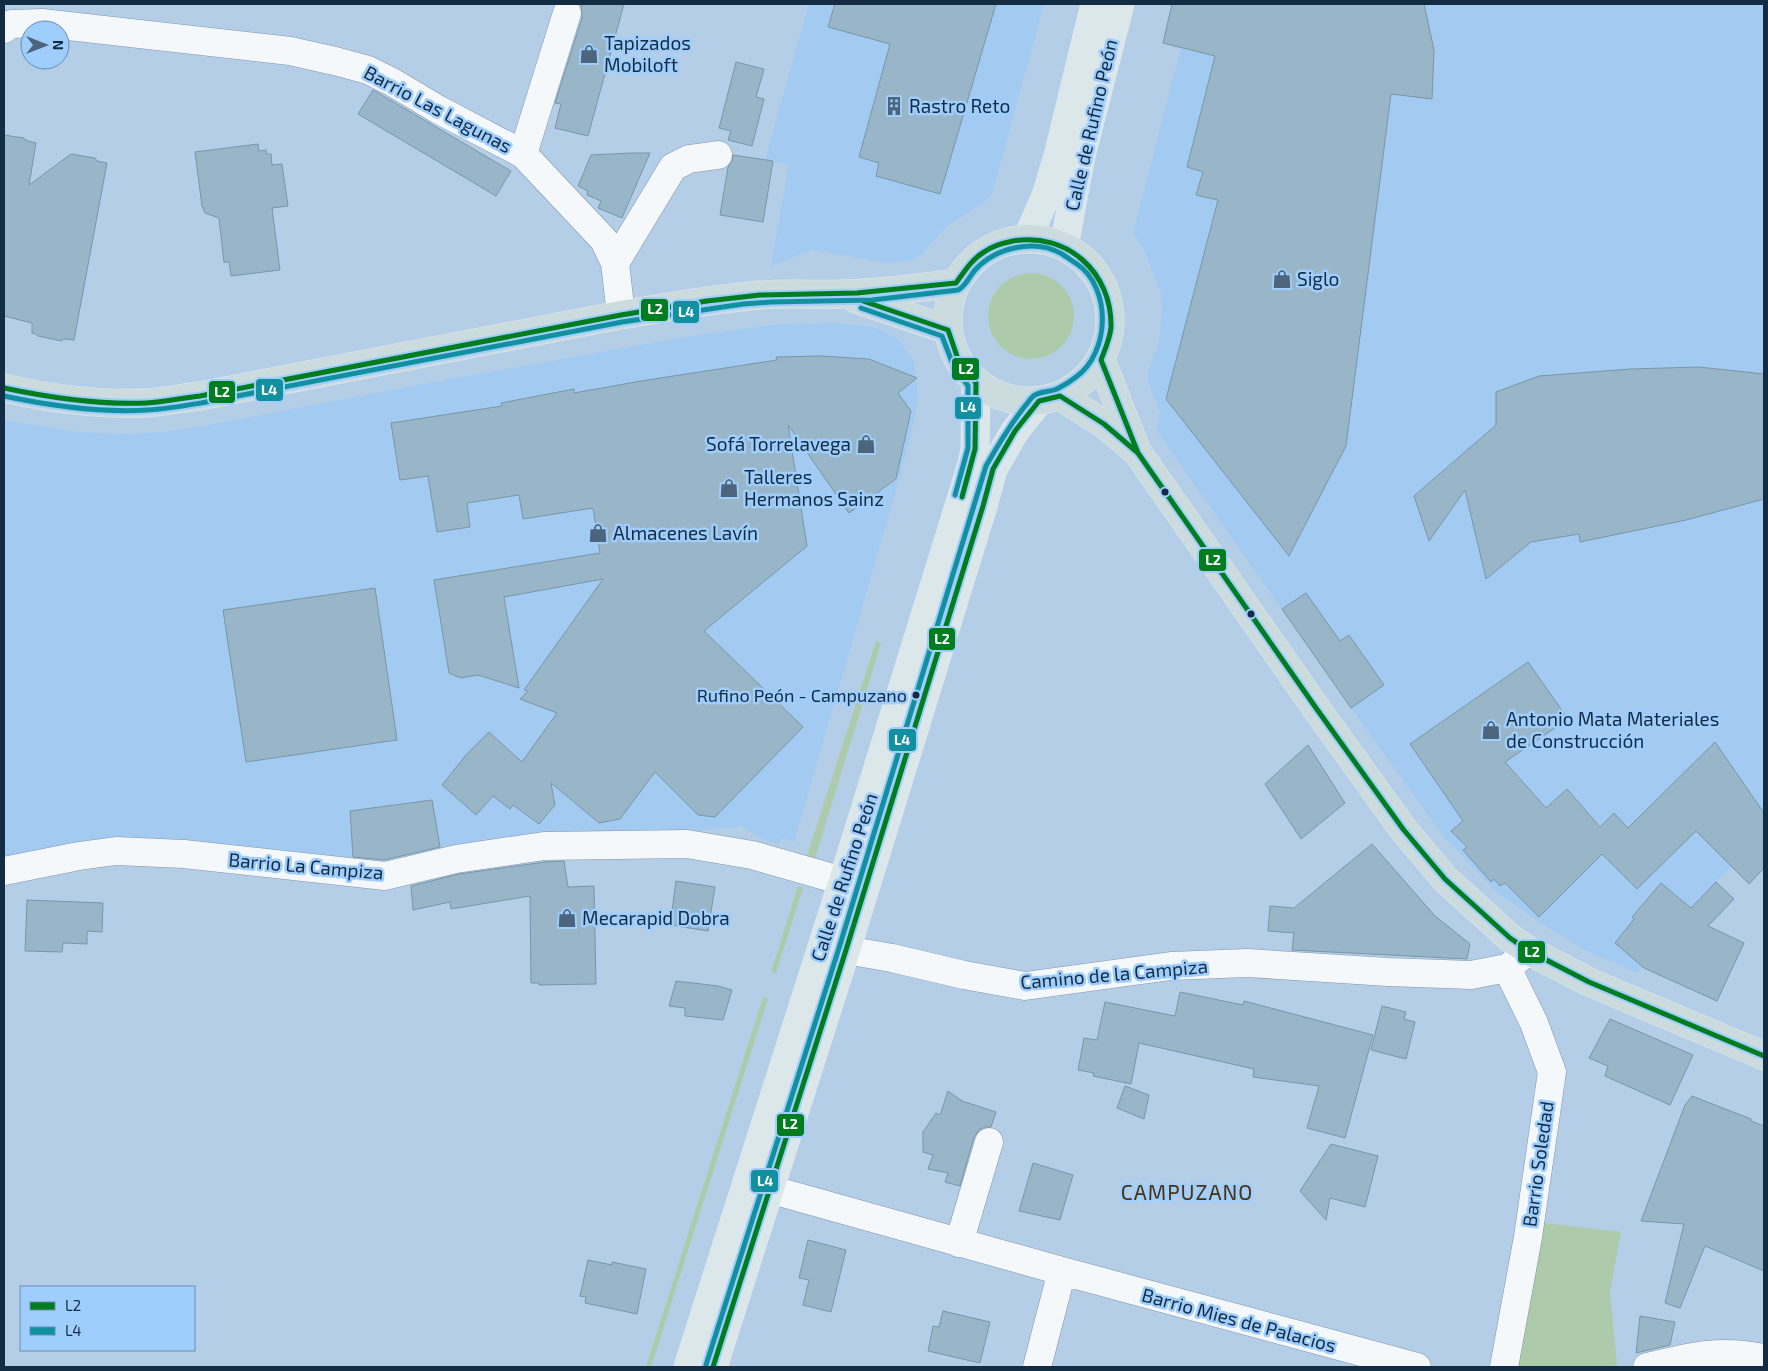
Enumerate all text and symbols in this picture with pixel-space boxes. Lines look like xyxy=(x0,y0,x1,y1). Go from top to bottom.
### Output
north arrow xyxy=(20,20,70,70)
place label: Tapizados Mobiloft xyxy=(604,31,691,76)
street label: Calle de Rufino Peón xyxy=(1060,37,1121,213)
text: N xyxy=(50,40,67,50)
shop icon: Tapizados Mobiloft xyxy=(578,43,600,65)
street label: Barrio Las Lagunas xyxy=(360,60,516,157)
place label: Rastro Reto xyxy=(909,94,1010,117)
building icon: Rastro Reto xyxy=(883,95,905,117)
place label: Siglo xyxy=(1297,267,1339,290)
shop icon: Siglo xyxy=(1271,268,1293,290)
line badge: L2 xyxy=(640,298,669,322)
text: L2 xyxy=(647,300,663,317)
line badge: L4 xyxy=(672,300,700,324)
text: L4 xyxy=(678,303,694,320)
line badge: L2 xyxy=(951,357,980,381)
text: L2 xyxy=(958,360,974,377)
line badge: L4 xyxy=(255,378,284,402)
line badge: L2 xyxy=(208,380,236,404)
text: L4 xyxy=(261,381,277,398)
text: L2 xyxy=(214,383,230,400)
line badge: L4 xyxy=(954,396,982,420)
text: L4 xyxy=(960,398,976,415)
place label: Sofá Torrelavega xyxy=(706,432,851,455)
shop icon: Sofá Torrelavega xyxy=(855,433,877,455)
place label: Talleres Hermanos Sainz xyxy=(744,465,884,510)
shop icon: Talleres Hermanos Sainz xyxy=(718,477,740,499)
unlabelled marker xyxy=(1160,487,1170,497)
place label: Almacenes Lavín xyxy=(613,521,758,544)
shop icon: Almacenes Lavín xyxy=(587,522,609,544)
line badge: L2 xyxy=(1198,548,1227,572)
text: L2 xyxy=(1205,551,1221,568)
unlabelled marker xyxy=(1246,609,1256,619)
line badge: L2 xyxy=(928,627,956,651)
text: L2 xyxy=(934,630,950,647)
place label: Rufino Peón - Campuzano xyxy=(697,684,907,706)
marker: Rufino Peón - Campuzano xyxy=(911,690,921,700)
place label: Antonio Mata Materiales de Construcción xyxy=(1506,707,1719,752)
shop icon: Antonio Mata Materiales de Construcción xyxy=(1480,719,1502,741)
line badge: L4 xyxy=(888,728,917,752)
text: L4 xyxy=(894,731,910,748)
street label: Calle de Rufino Peón xyxy=(805,790,882,964)
street label: Barrio La Campiza xyxy=(228,847,384,884)
place label: Mecarapid Dobra xyxy=(582,906,730,929)
shop icon: Mecarapid Dobra xyxy=(556,907,578,929)
line badge: L2 xyxy=(1517,940,1546,964)
text: L2 xyxy=(1524,943,1540,960)
street label: Camino de la Campiza xyxy=(1019,954,1209,993)
street label: Barrio Soledad xyxy=(1517,1100,1558,1228)
line badge: L2 xyxy=(776,1113,805,1137)
text: L2 xyxy=(782,1115,798,1132)
line badge: L4 xyxy=(750,1169,779,1193)
text: L4 xyxy=(757,1172,773,1189)
district label: CAMPUZANO xyxy=(1121,1179,1253,1204)
street label: Barrio Mies de Palacios xyxy=(1140,1283,1339,1357)
legend xyxy=(20,1286,195,1351)
text: L2 xyxy=(65,1296,81,1314)
text: L4 xyxy=(65,1321,81,1339)

